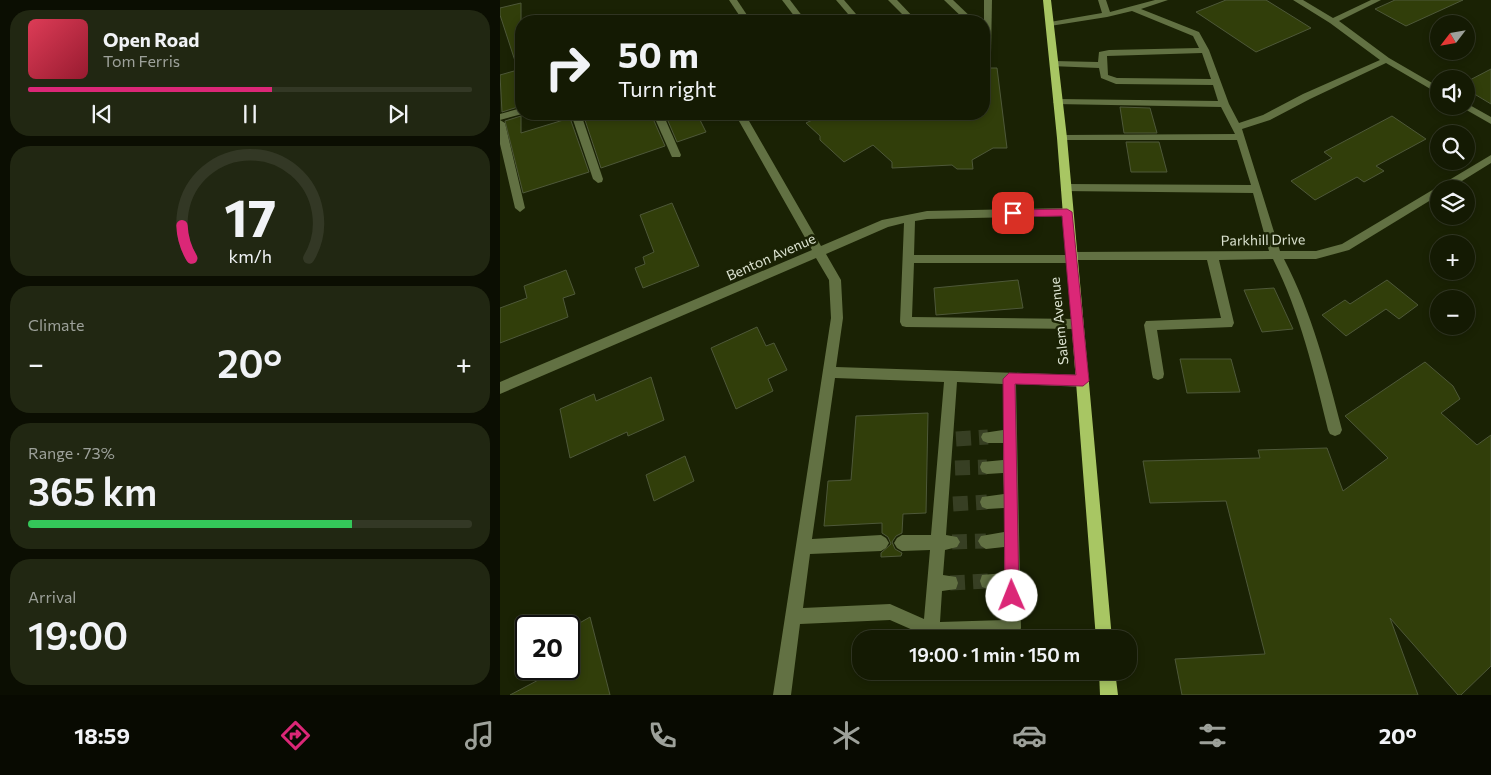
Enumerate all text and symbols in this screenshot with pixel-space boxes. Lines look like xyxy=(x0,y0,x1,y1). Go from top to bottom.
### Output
north arrow xyxy=(1430,15,1475,60)
map controls xyxy=(1430,15,1475,335)
text: Open Road xyxy=(103,28,199,51)
text: 50 m xyxy=(618,32,699,75)
icon: right xyxy=(535,35,600,100)
text: Tom Ferris xyxy=(103,51,180,70)
button: sound xyxy=(1430,70,1475,115)
text: Turn right xyxy=(618,75,716,102)
icon: previous xyxy=(88,100,116,128)
icon: pause xyxy=(236,100,264,128)
icon: next xyxy=(384,100,412,128)
button: search xyxy=(1430,125,1475,170)
button: layers xyxy=(1430,180,1475,225)
text: 17 xyxy=(224,184,276,248)
pin xyxy=(992,192,1034,234)
icon: arrive xyxy=(999,199,1027,227)
street label: Benton Avenue xyxy=(724,229,818,284)
street label: Parkhill Drive xyxy=(1221,230,1305,249)
button: + xyxy=(1430,235,1475,280)
text: km/h xyxy=(228,245,272,267)
street label: Salem Avenue xyxy=(1045,276,1072,366)
button: − xyxy=(1430,290,1475,335)
text: Climate xyxy=(28,315,84,334)
text: 20° xyxy=(217,339,282,386)
text: − xyxy=(28,346,44,380)
text: + xyxy=(456,346,472,380)
text: Range · 73% xyxy=(28,443,115,462)
text: 365 km xyxy=(28,467,157,514)
position arrow xyxy=(985,569,1037,621)
text: Arrival xyxy=(28,587,76,606)
text: 19:00 xyxy=(28,611,128,658)
speed limit sign: 20 xyxy=(515,615,580,680)
text: 19:00 · 1 min · 150 m xyxy=(909,643,1080,666)
icon: directions xyxy=(278,718,313,753)
icon: music xyxy=(462,718,497,753)
icon: phone xyxy=(645,718,680,753)
icon: climate xyxy=(829,718,864,753)
icon: car xyxy=(1012,718,1047,753)
icon: filters xyxy=(1195,718,1230,753)
text: 18:59 xyxy=(74,722,130,749)
text: 20° xyxy=(1379,722,1417,749)

